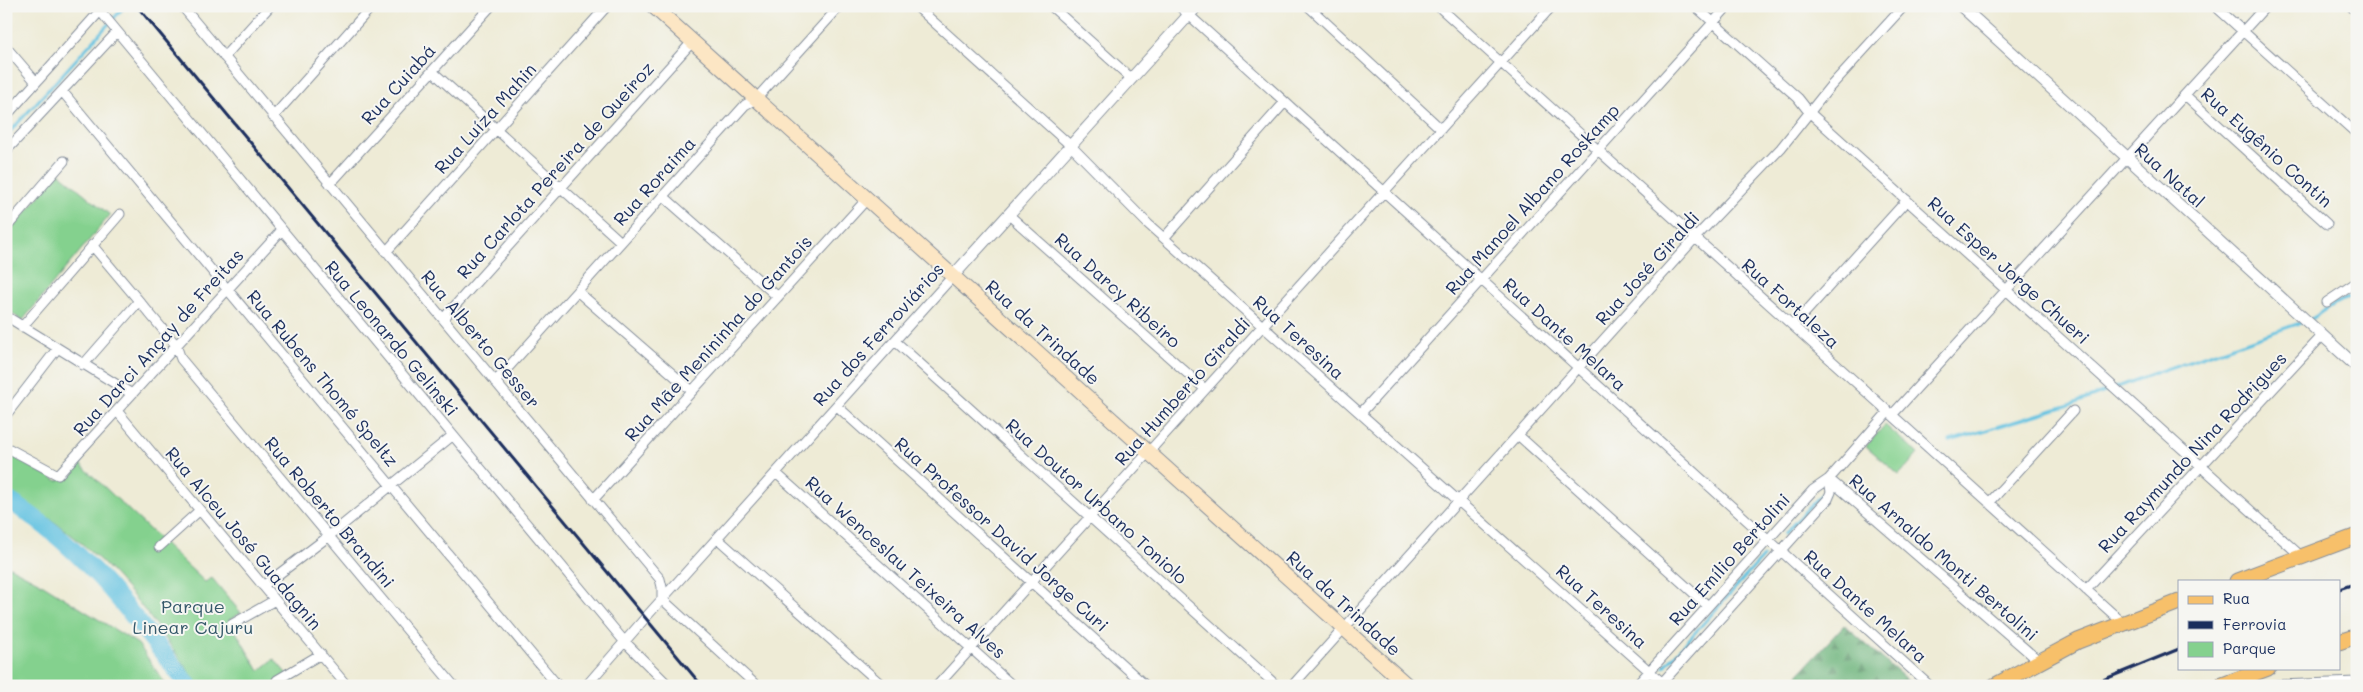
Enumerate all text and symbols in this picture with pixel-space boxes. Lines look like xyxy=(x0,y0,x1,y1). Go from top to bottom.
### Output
street label: Rua Cuiabá xyxy=(355,39,441,129)
street label: Rua Carlota Pereira de Queiroz xyxy=(451,56,659,284)
street label: Rua Luíza Mahin xyxy=(429,57,541,179)
street label: Rua Eugênio Contin xyxy=(2196,82,2338,212)
street label: Rua Manoel Albano Roskamp xyxy=(1440,98,1624,300)
street label: Rua Roraima xyxy=(608,131,700,231)
street label: Rua Natal xyxy=(2130,137,2210,213)
street label: Rua Esper Jorge Chueri xyxy=(1923,191,2095,349)
street label: Rua José Giraldi xyxy=(1590,206,1704,330)
street label: Rua Darcy Ribeiro xyxy=(1050,227,1186,353)
street label: Rua Mãe Menininha do Gantois xyxy=(619,230,817,446)
street label: Rua Darci Ançay de Freitas xyxy=(67,243,249,441)
street label: Rua Fortaleza xyxy=(1737,253,1845,353)
street label: Rua Leonardo Gelinski xyxy=(320,255,464,421)
street label: Rua dos Ferroviários xyxy=(807,257,949,411)
street label: Rua Alberto Gesser xyxy=(416,265,546,413)
street label: Rua Dante Melara xyxy=(1498,272,1632,396)
street label: Rua da Trindade xyxy=(981,274,1105,390)
street label: Rua Rubens Thomé Speltz xyxy=(242,285,404,471)
street label: Rua Teresina xyxy=(1248,290,1350,384)
street label: Rua Humberto Giraldi xyxy=(1109,312,1255,470)
street label: Rua Raymundo Nina Rodrigues xyxy=(2092,346,2292,558)
street label: Rua Doutor Urbano Toniolo xyxy=(1001,413,1193,589)
street label: Rua Roberto Brandini xyxy=(260,431,400,593)
street label: Rua Professor David Jorge Curi xyxy=(890,431,1114,637)
street label: Rua Alceu José Guadagnin xyxy=(160,442,328,634)
street label: Rua Arnaldo Monti Bertolini xyxy=(1844,468,2044,646)
street label: Rua Wenceslau Teixeira Alves xyxy=(801,470,1011,664)
street label: Rua Emílio Bertolini xyxy=(1663,488,1795,630)
street label: Rua Dante Melara xyxy=(1799,544,1933,668)
street label: Rua da Trindade xyxy=(1282,545,1406,661)
street label: Rua Teresina xyxy=(1551,559,1653,653)
legend xyxy=(2178,580,2340,670)
text: Rua xyxy=(2223,588,2250,608)
park label: Parque Linear Cajuru xyxy=(133,594,253,639)
text: Ferrovia xyxy=(2223,614,2287,634)
text: Parque xyxy=(2223,638,2276,658)

